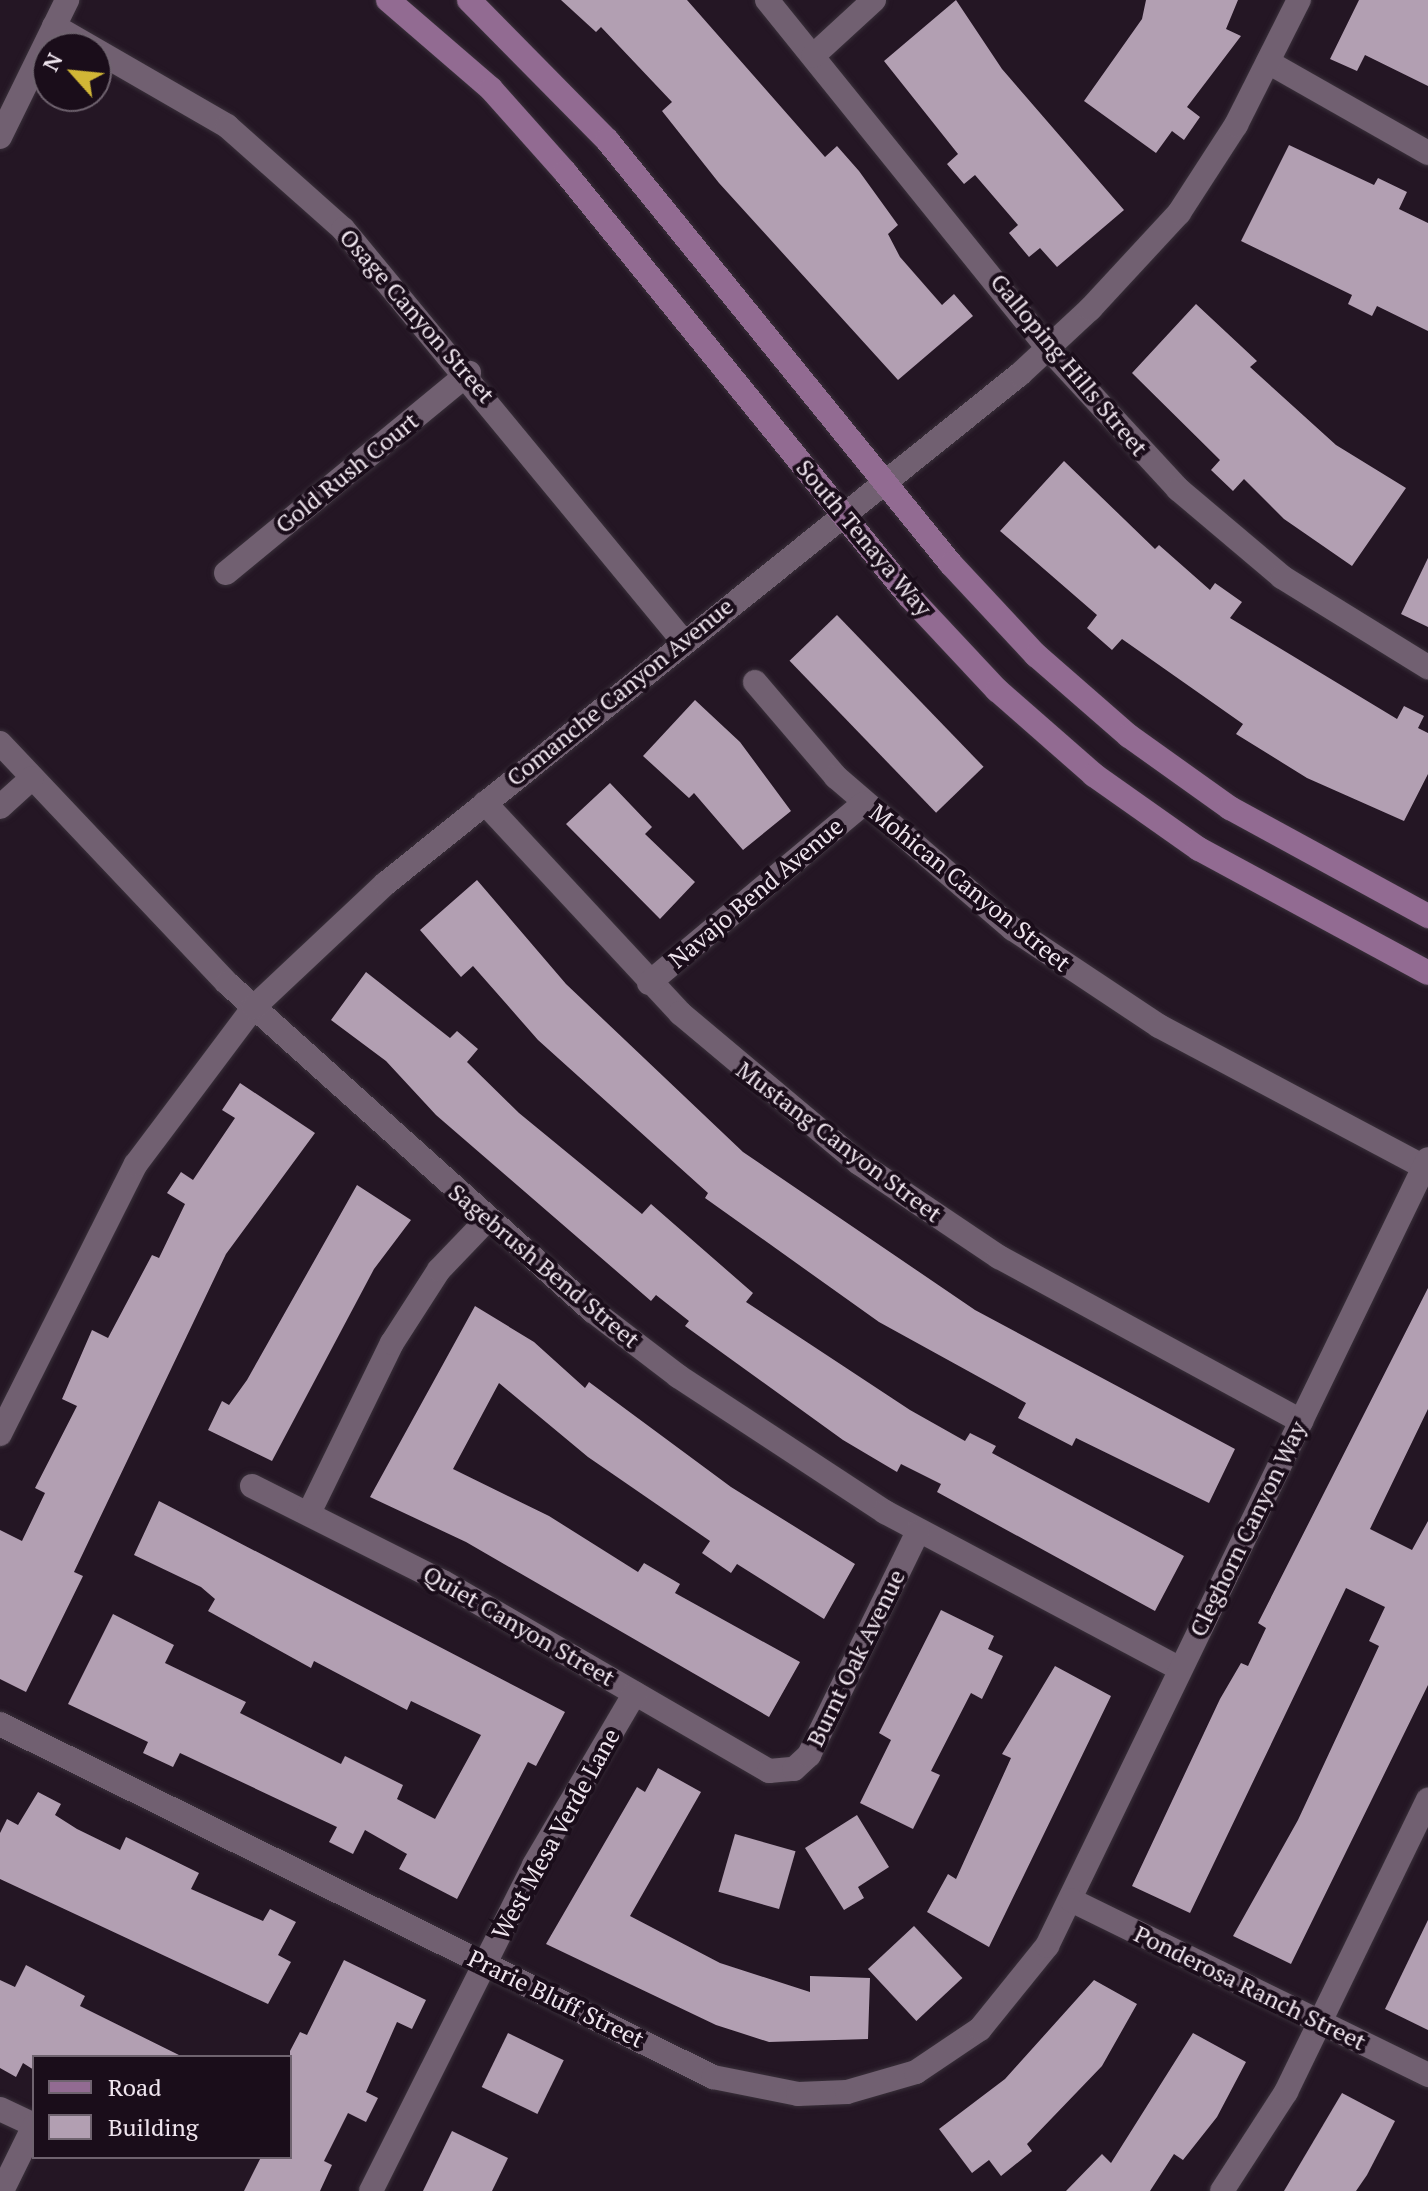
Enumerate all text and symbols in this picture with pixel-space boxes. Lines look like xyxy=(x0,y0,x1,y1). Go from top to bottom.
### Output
north arrow xyxy=(32,32,112,112)
text: N xyxy=(35,48,69,76)
street label: Osage Canyon Street xyxy=(333,223,501,409)
street label: Galloping Hills Street xyxy=(984,268,1154,462)
street label: Gold Rush Court xyxy=(270,407,424,539)
street label: South Tenaya Way xyxy=(790,454,938,622)
street label: Comanche Canyon Avenue xyxy=(501,591,739,793)
street label: Mohican Canyon Street xyxy=(864,798,1076,978)
street label: Navajo Bend Avenue xyxy=(663,812,849,974)
street label: Mustang Canyon Street xyxy=(731,1055,947,1229)
street label: Sagebrush Bend Street xyxy=(443,1178,645,1354)
street label: Cleghorn Canyon Way xyxy=(1183,1417,1313,1641)
street label: Quiet Canyon Street xyxy=(418,1559,620,1693)
street label: Burnt Oak Avenue xyxy=(801,1565,911,1751)
street label: West Mesa Verde Lane xyxy=(486,1723,626,1945)
street label: Ponderosa Ranch Street xyxy=(1129,1919,1371,2057)
street label: Prarie Bluff Street xyxy=(463,1944,649,2054)
legend xyxy=(32,2055,292,2159)
text: Road xyxy=(108,2071,162,2103)
text: Building xyxy=(108,2111,198,2143)

